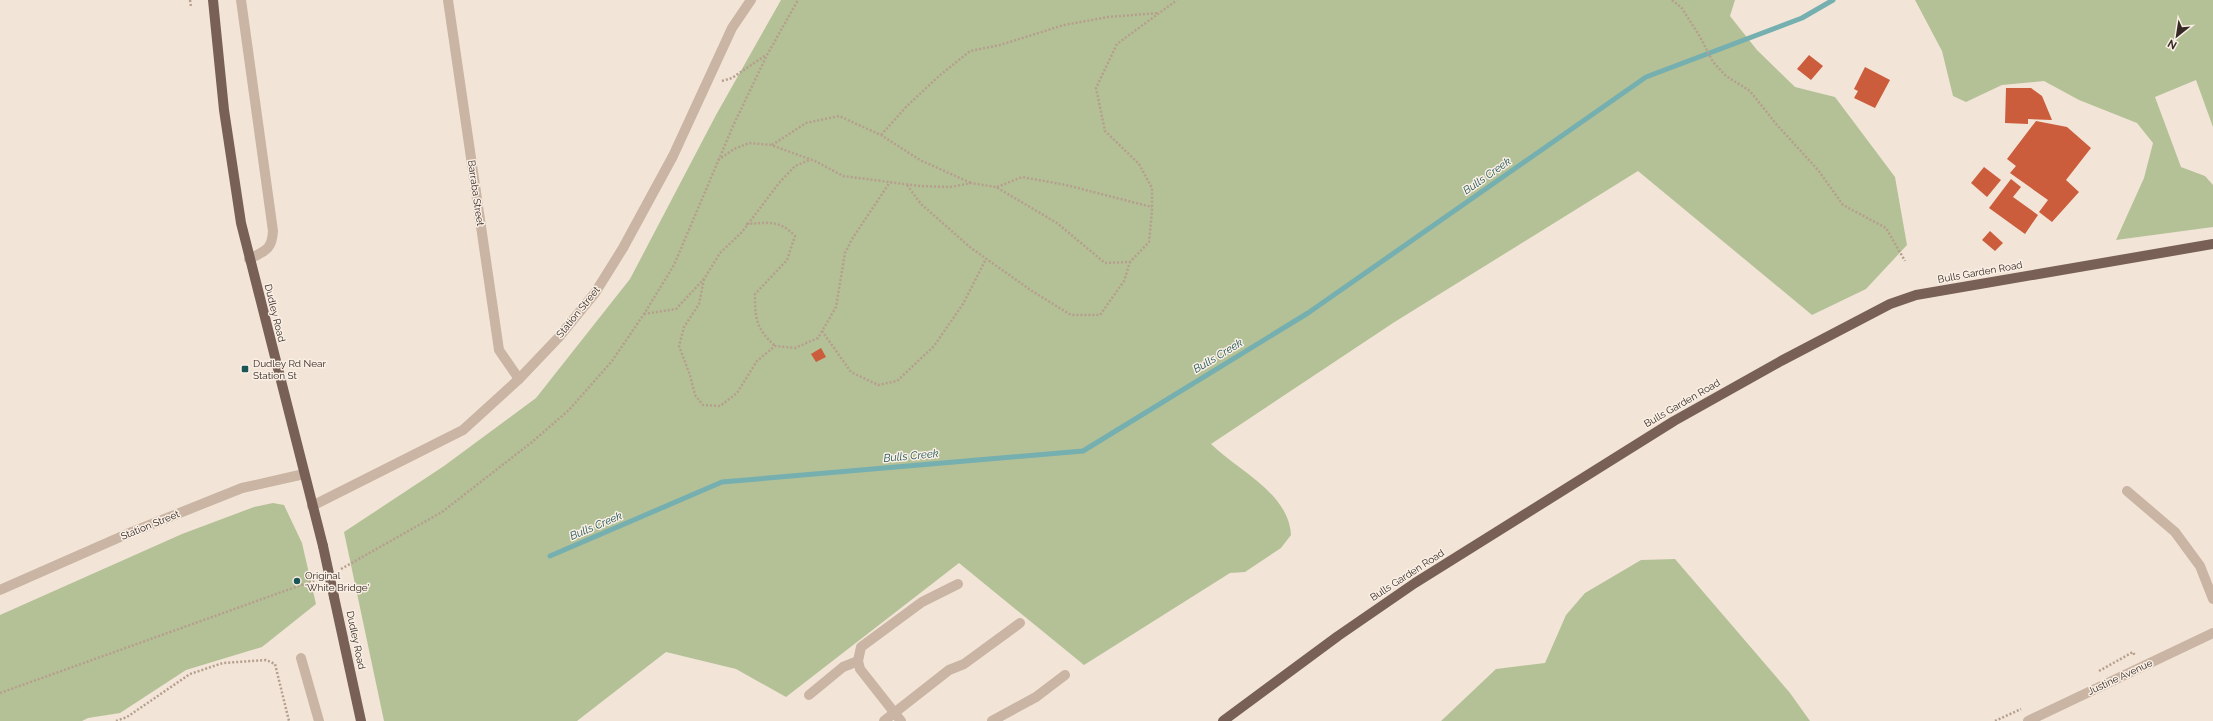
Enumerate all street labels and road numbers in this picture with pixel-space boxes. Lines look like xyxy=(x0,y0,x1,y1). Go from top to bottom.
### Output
street label: Barraba Street xyxy=(466,159,486,227)
street label: Bulls Garden Road xyxy=(1937,259,2023,285)
street label: Dudley Road xyxy=(262,283,288,343)
street label: Station Street xyxy=(554,284,602,340)
street label: Bulls Garden Road xyxy=(1642,377,1722,429)
street label: Station Street xyxy=(119,508,182,542)
street label: Bulls Garden Road xyxy=(1368,547,1446,603)
street label: Dudley Road xyxy=(344,610,368,670)
street label: Justine Avenue xyxy=(2086,657,2154,697)

